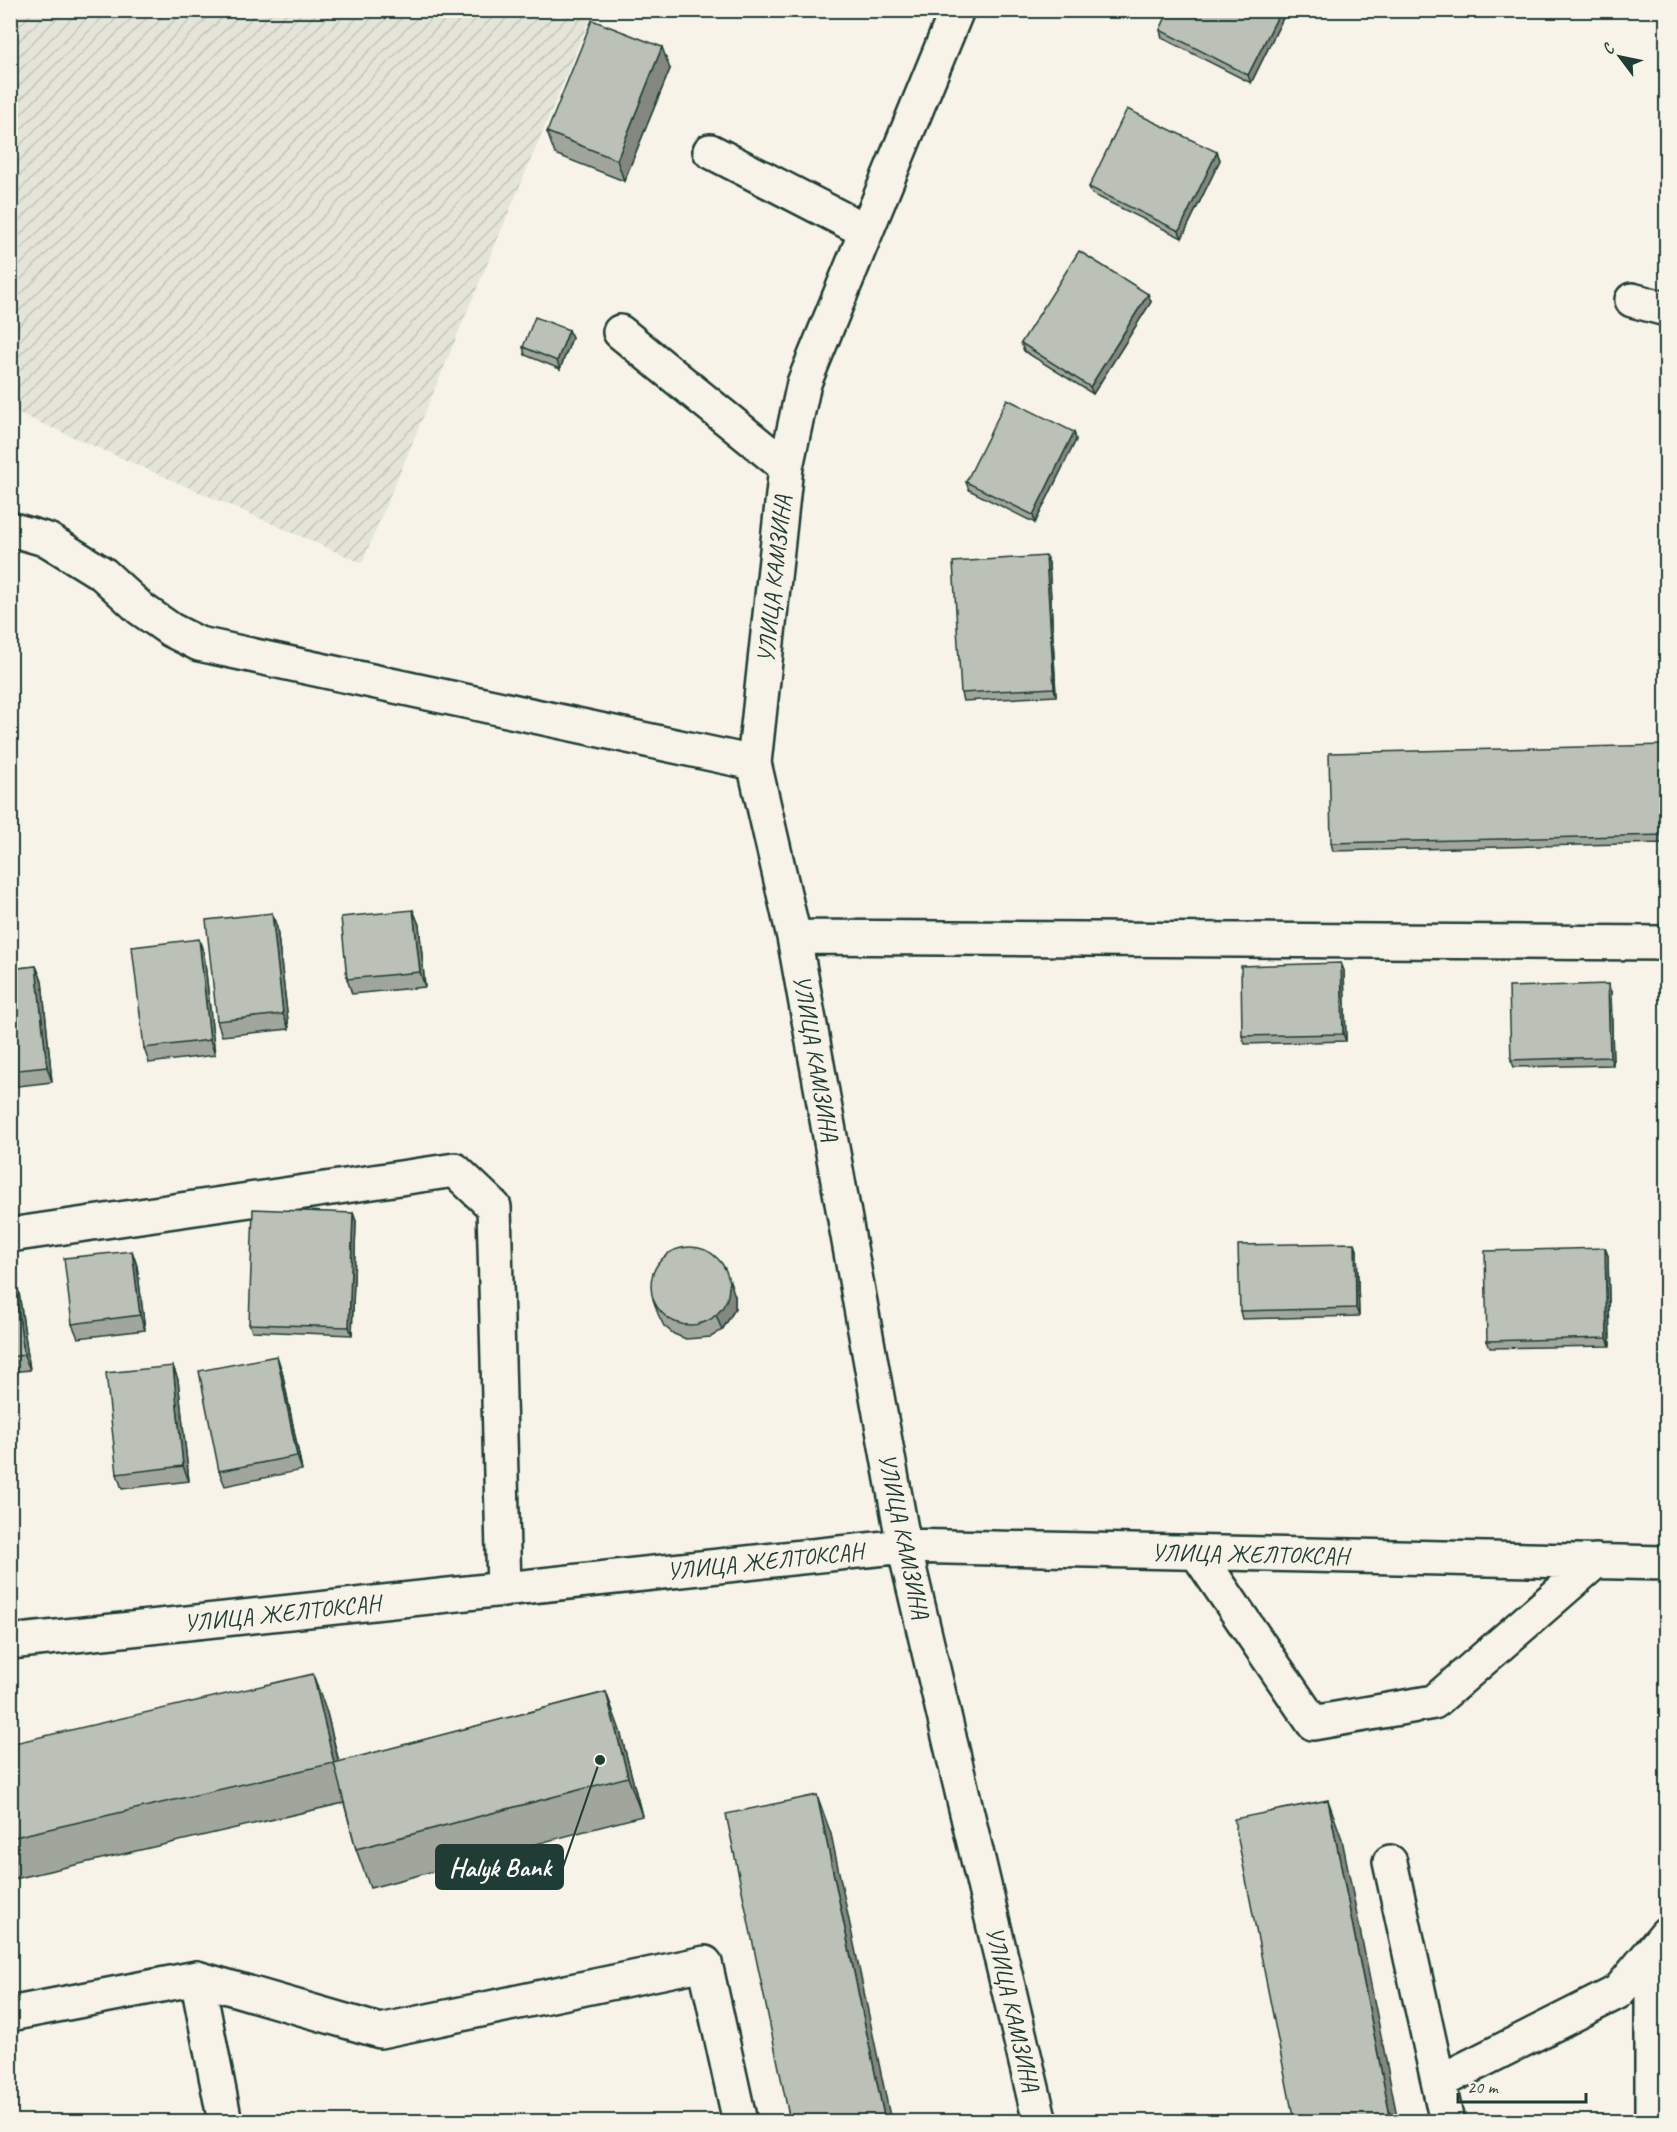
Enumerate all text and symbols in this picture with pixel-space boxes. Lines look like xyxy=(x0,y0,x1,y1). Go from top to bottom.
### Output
north arrow xyxy=(1590,27,1650,87)
text: С xyxy=(1598,39,1620,58)
street label: УЛИЦА КАМЗИНА xyxy=(750,493,798,664)
street label: УЛИЦА КАМЗИНА xyxy=(787,973,846,1144)
street label: УЛИЦА КАМЗИНА xyxy=(872,1451,936,1622)
street label: УЛИЦА ЖЕЛТОКСАН xyxy=(665,1535,868,1586)
street label: УЛИЦА ЖЕЛТОКСАН xyxy=(1151,1537,1352,1571)
street label: УЛИЦА ЖЕЛТОКСАН xyxy=(182,1587,385,1638)
callout: Halyk Bank xyxy=(436,1845,563,1889)
text: Halyk Bank xyxy=(449,1851,553,1884)
street label: УЛИЦА КАМЗИНА xyxy=(979,1924,1047,2095)
scale bar xyxy=(1458,2066,1586,2104)
text: 20 m xyxy=(1467,2076,1500,2098)

